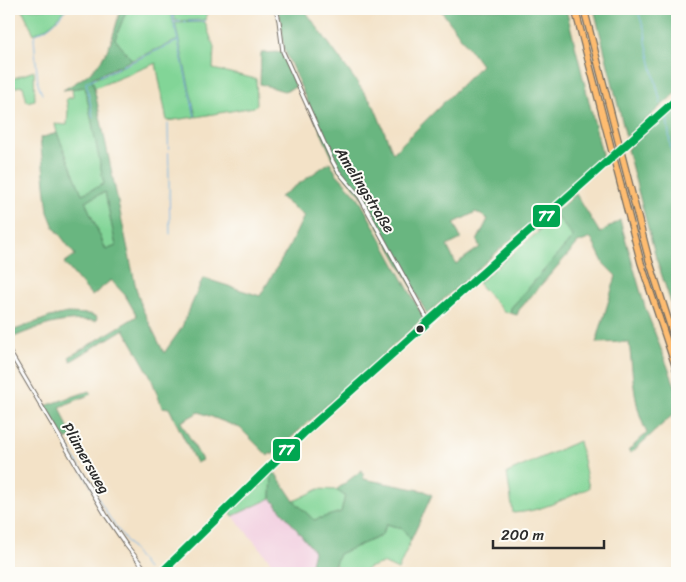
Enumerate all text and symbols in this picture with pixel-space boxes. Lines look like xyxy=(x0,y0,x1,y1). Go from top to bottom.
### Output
street label: Amelingstraße xyxy=(328,141,402,239)
line badge: 77 xyxy=(532,204,561,228)
text: 77 xyxy=(538,204,555,229)
unlabelled marker xyxy=(415,324,425,334)
street label: Plümersweg xyxy=(55,417,117,499)
line badge: 77 xyxy=(272,438,301,462)
text: 77 xyxy=(278,438,295,463)
scale bar xyxy=(493,517,605,549)
text: 200 m xyxy=(501,522,545,548)

